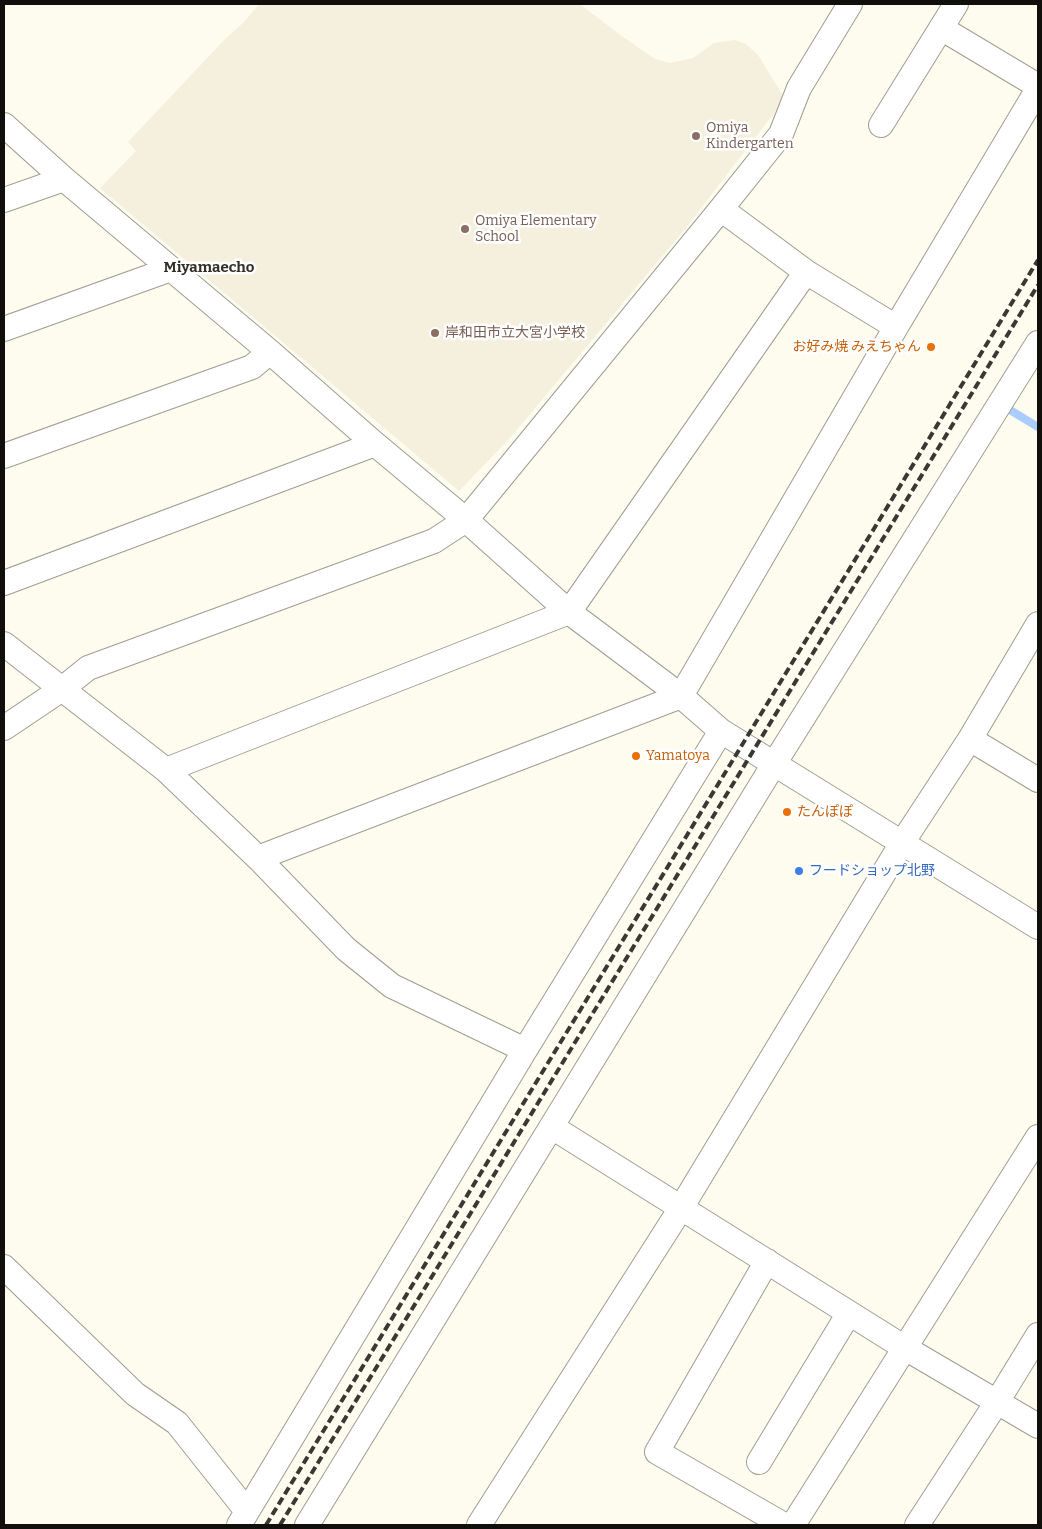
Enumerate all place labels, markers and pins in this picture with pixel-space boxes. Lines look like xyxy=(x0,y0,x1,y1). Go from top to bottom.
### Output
place label: Omiya Kindergarten xyxy=(706,120,794,152)
marker: Omiya Kindergarten xyxy=(690,130,702,142)
place label: Omiya Elementary School xyxy=(475,213,597,246)
marker: Omiya Elementary School xyxy=(459,223,471,235)
place label: 岸和田市立大宮小学校 xyxy=(445,325,585,341)
marker: 岸和田市立大宮小学校 xyxy=(429,327,441,339)
place label: お好み焼 みえちゃん xyxy=(792,339,921,355)
marker: お好み焼 みえちゃん xyxy=(925,341,937,353)
place label: Yamatoya xyxy=(646,748,710,764)
marker: Yamatoya xyxy=(630,750,642,762)
place label: たんぽぽ xyxy=(797,804,853,820)
marker: たんぽぽ xyxy=(781,806,793,818)
place label: フードショップ北野 xyxy=(809,863,935,879)
marker: フードショップ北野 xyxy=(793,865,805,877)

